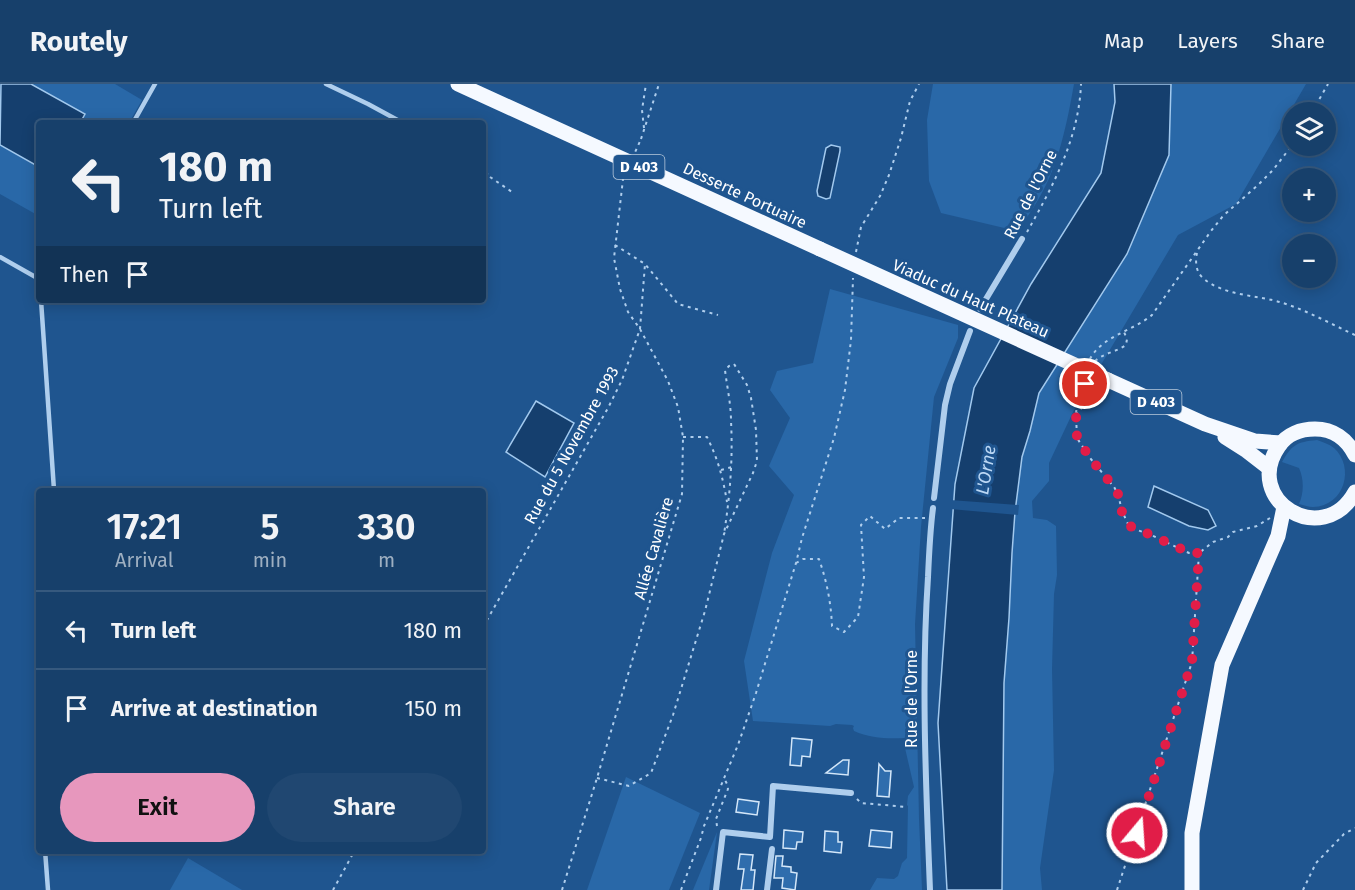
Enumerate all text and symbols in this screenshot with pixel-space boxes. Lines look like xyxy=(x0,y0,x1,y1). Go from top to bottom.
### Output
text: Routely xyxy=(30,25,128,58)
text: Map xyxy=(1104,28,1144,54)
text: Layers xyxy=(1177,28,1238,54)
text: Share xyxy=(1271,28,1325,54)
map controls xyxy=(1282,102,1336,288)
button: layers xyxy=(1282,102,1336,156)
text: 180 m xyxy=(159,142,273,192)
icon: left xyxy=(60,144,138,222)
street label: Rue de l'Orne xyxy=(1000,146,1061,242)
road number: D 403 xyxy=(614,155,664,179)
street label: Desserte Portuaire xyxy=(680,158,810,232)
button: + xyxy=(1282,168,1336,222)
text: Turn left xyxy=(159,193,262,225)
button: − xyxy=(1282,234,1336,288)
street label: Viaduc du Haut Plateau xyxy=(890,255,1052,342)
icon: arrive xyxy=(121,258,154,291)
text: Then xyxy=(60,261,109,288)
pin xyxy=(1059,358,1110,409)
street label: Rue du 5 Novembre 1993 xyxy=(520,363,623,527)
icon: arrive xyxy=(1068,367,1101,400)
road number: D 403 xyxy=(1130,390,1182,414)
water label: L'Orne xyxy=(971,444,1001,496)
street label: Allée Cavalière xyxy=(630,495,677,602)
text: 17:21 xyxy=(106,505,182,549)
text: 5 xyxy=(260,505,279,549)
text: 330 xyxy=(358,505,416,549)
text: Arrival xyxy=(115,548,174,572)
text: min xyxy=(253,548,287,572)
text: m xyxy=(378,548,395,572)
icon: left xyxy=(60,614,93,647)
text: Turn left xyxy=(111,617,196,644)
text: 180 m xyxy=(403,617,462,644)
street label: Rue de l'Orne xyxy=(902,650,921,748)
icon: arrive xyxy=(60,692,93,725)
text: Arrive at destination xyxy=(111,695,318,722)
text: 150 m xyxy=(404,695,462,722)
button: Exit xyxy=(60,773,255,842)
button: Share xyxy=(267,773,462,842)
position arrow xyxy=(1105,801,1169,865)

